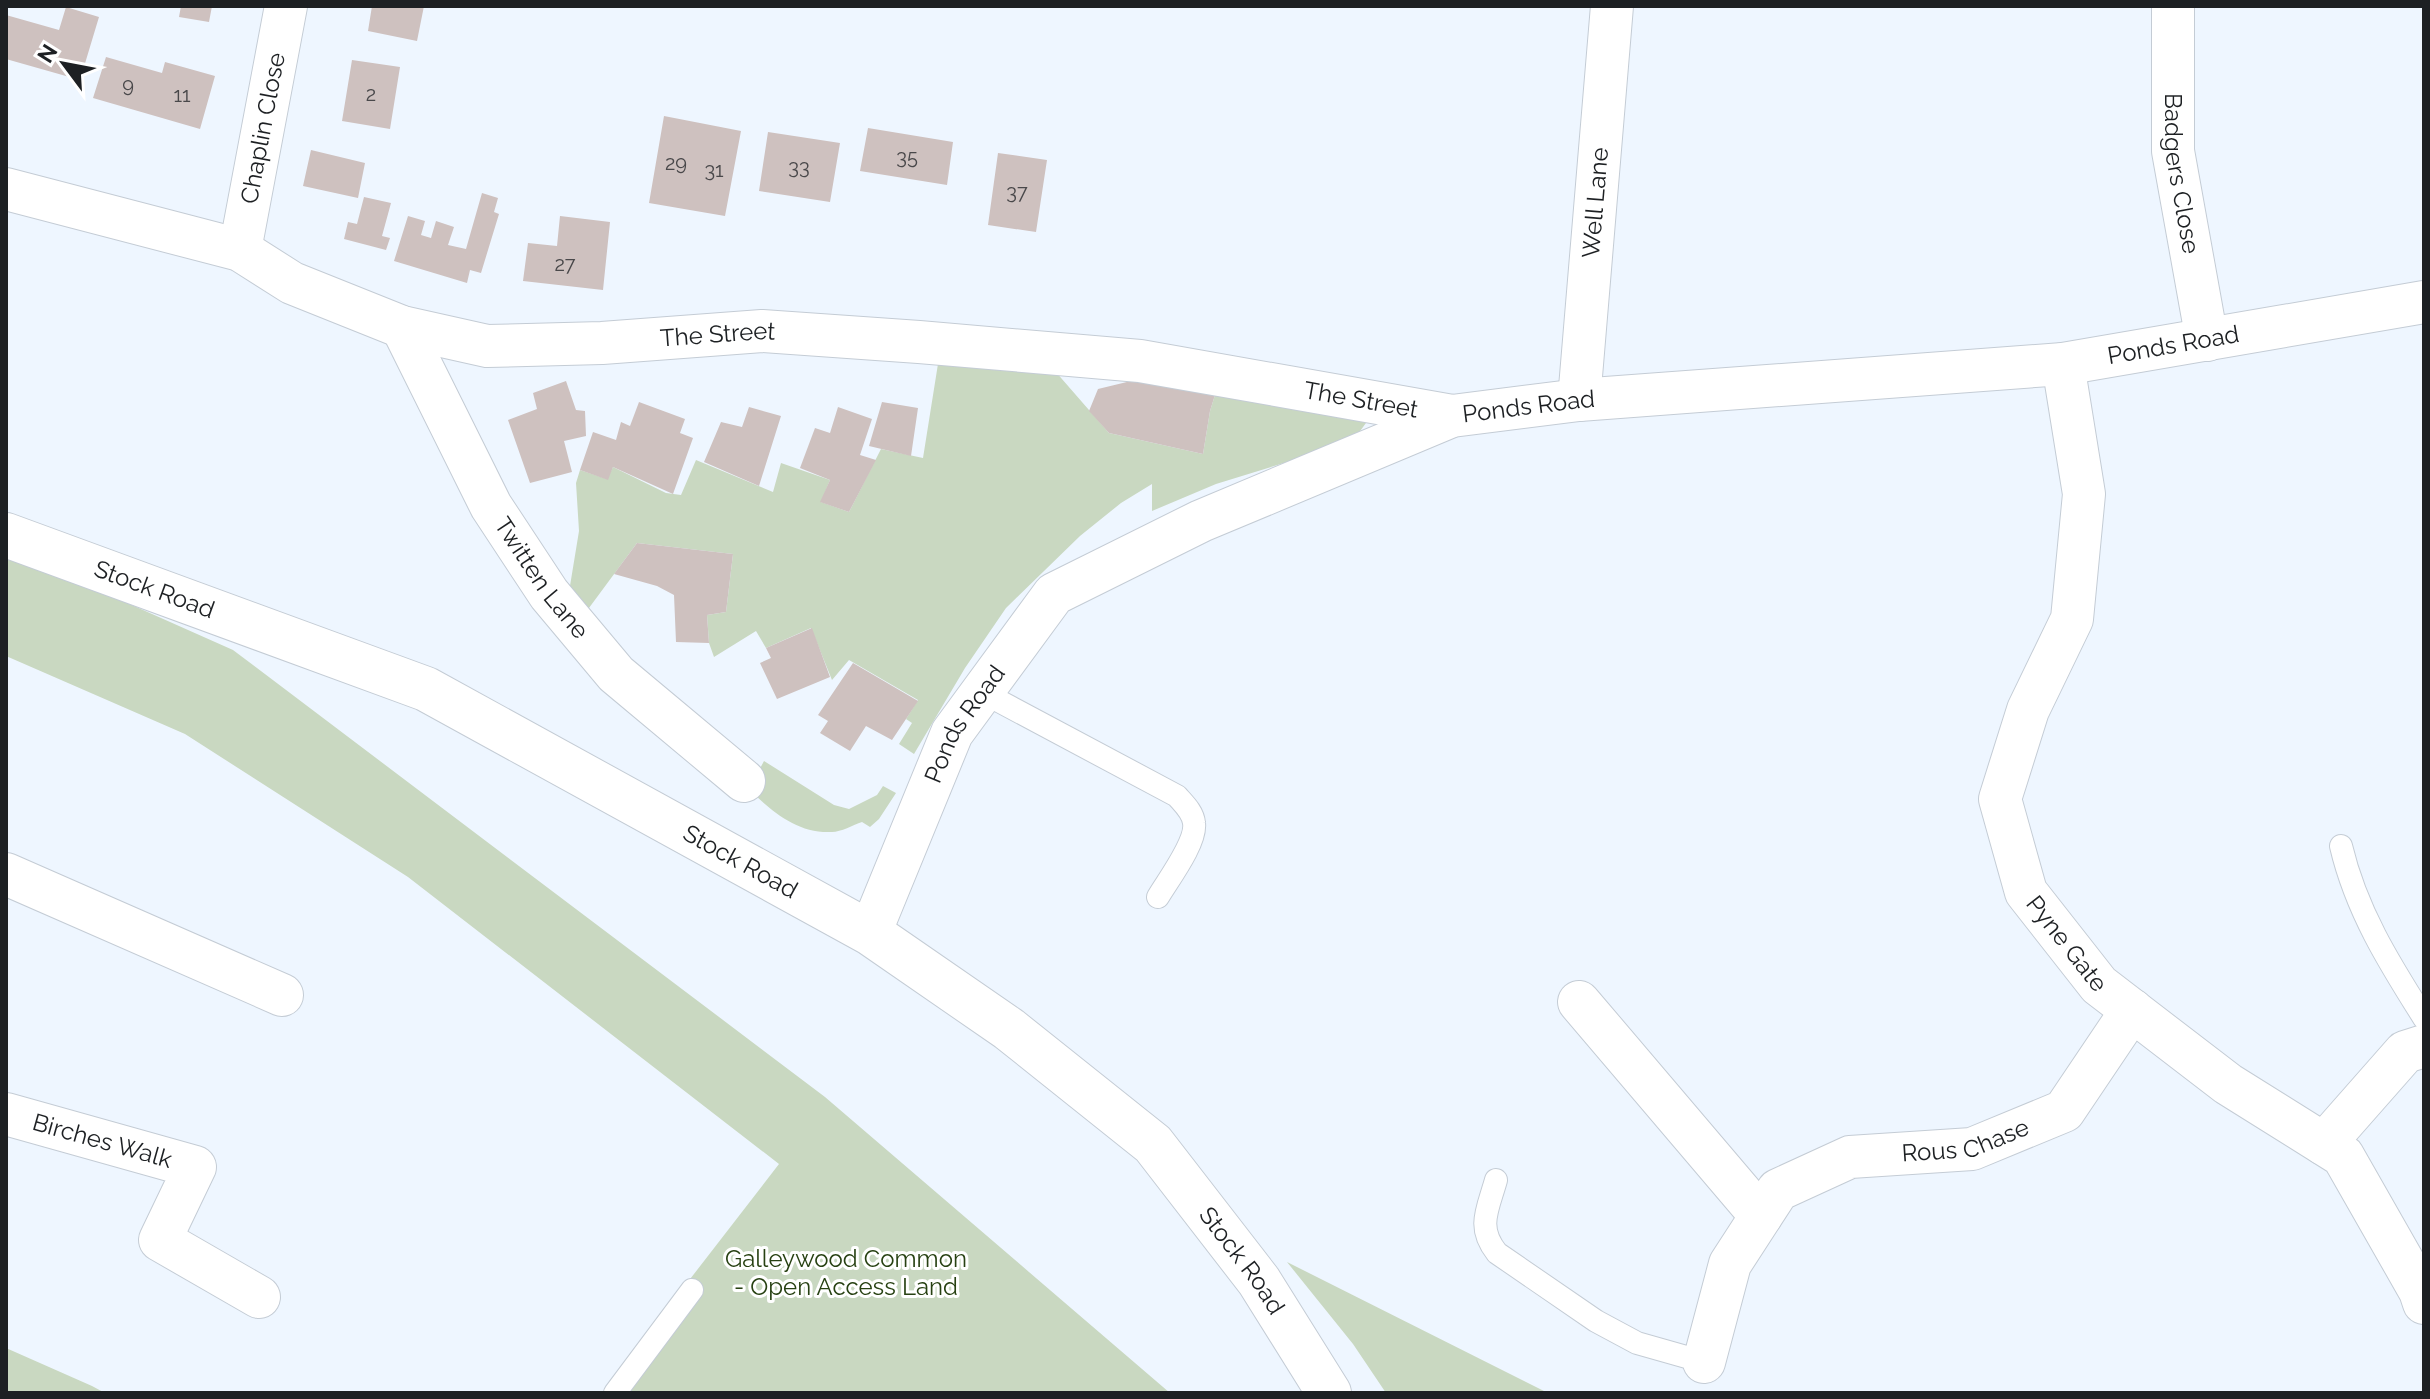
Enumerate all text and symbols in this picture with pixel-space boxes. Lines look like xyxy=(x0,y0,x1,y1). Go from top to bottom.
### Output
north arrow xyxy=(24,24,104,104)
text: N xyxy=(32,39,63,67)
street label: Chaplin Close xyxy=(234,50,291,206)
house number: 9 xyxy=(122,73,134,97)
house number: 2 xyxy=(366,82,376,106)
house number: 11 xyxy=(173,83,191,107)
street label: Badgers Close xyxy=(2159,93,2206,256)
house number: 35 xyxy=(896,145,918,169)
street label: Well Lane xyxy=(1576,146,1614,259)
house number: 29 xyxy=(665,151,687,175)
house number: 33 xyxy=(788,155,810,179)
house number: 31 xyxy=(704,158,724,182)
house number: 37 xyxy=(1006,180,1028,204)
house number: 27 xyxy=(554,252,576,276)
street label: The Street xyxy=(659,316,776,353)
street label: Ponds Road xyxy=(2105,319,2241,370)
street label: The Street xyxy=(1302,375,1420,424)
street label: Ponds Road xyxy=(1461,384,1596,429)
street label: Twitten Lane xyxy=(489,512,595,644)
street label: Stock Road xyxy=(90,554,219,624)
street label: Ponds Road xyxy=(918,659,1011,787)
street label: Stock Road xyxy=(678,818,803,904)
street label: Pyne Gate xyxy=(2020,890,2114,997)
street label: Birches Walk xyxy=(29,1107,176,1174)
street label: Rous Chase xyxy=(1901,1112,2033,1168)
street label: Stock Road xyxy=(1193,1201,1291,1320)
park label: Galleywood Common - Open Access Land xyxy=(725,1244,967,1301)

